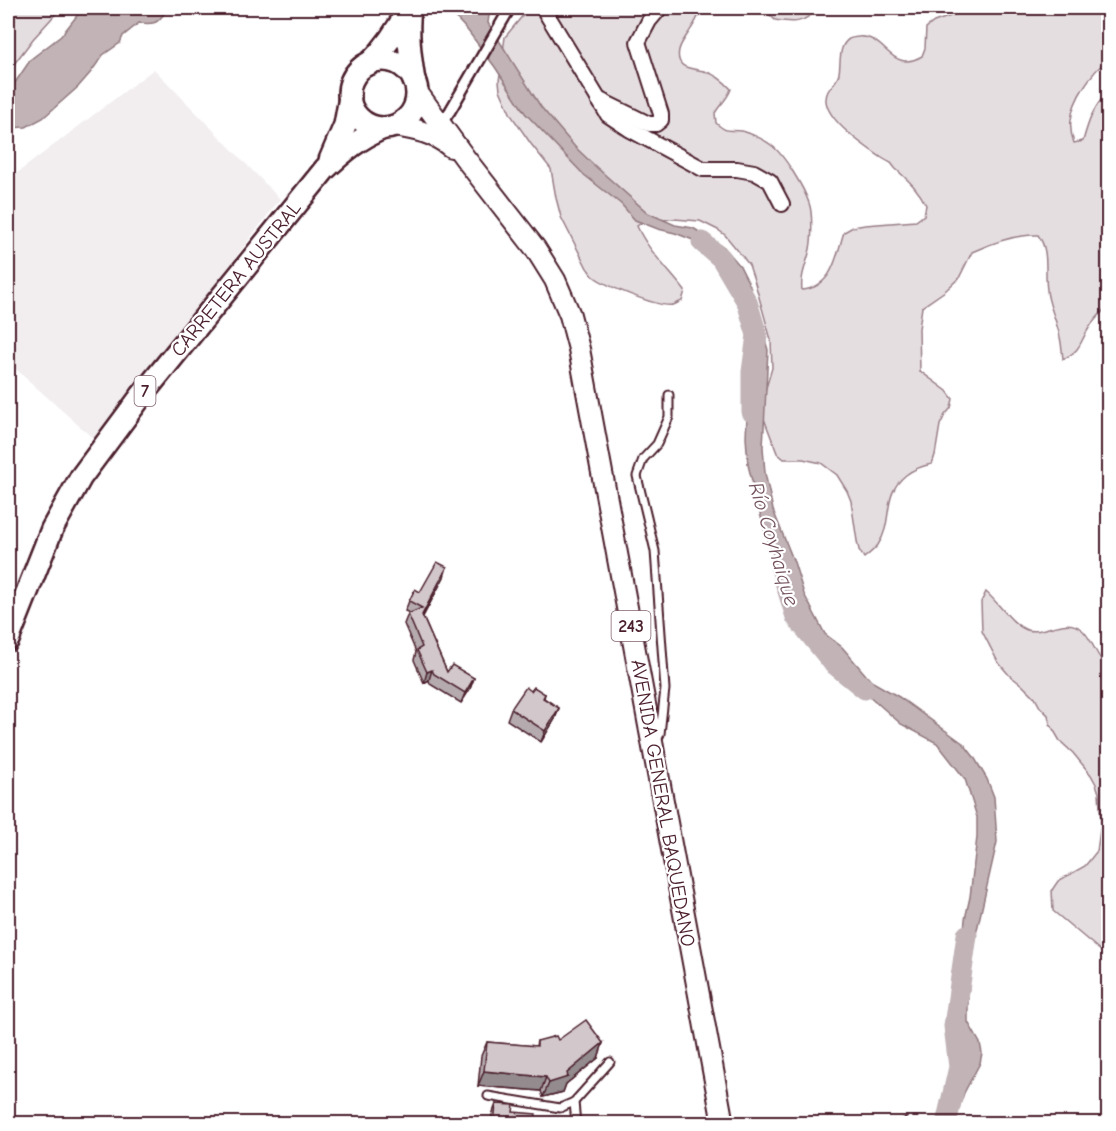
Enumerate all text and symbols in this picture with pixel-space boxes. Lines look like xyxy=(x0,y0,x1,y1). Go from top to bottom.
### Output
street label: CARRETERA AUSTRAL xyxy=(166,197,306,361)
road number: 7 xyxy=(134,376,156,406)
water label: Río Coyhaique xyxy=(744,479,804,609)
road number: 243 xyxy=(612,611,650,641)
street label: AVENIDA GENERAL BAQUEDANO xyxy=(626,658,700,948)

